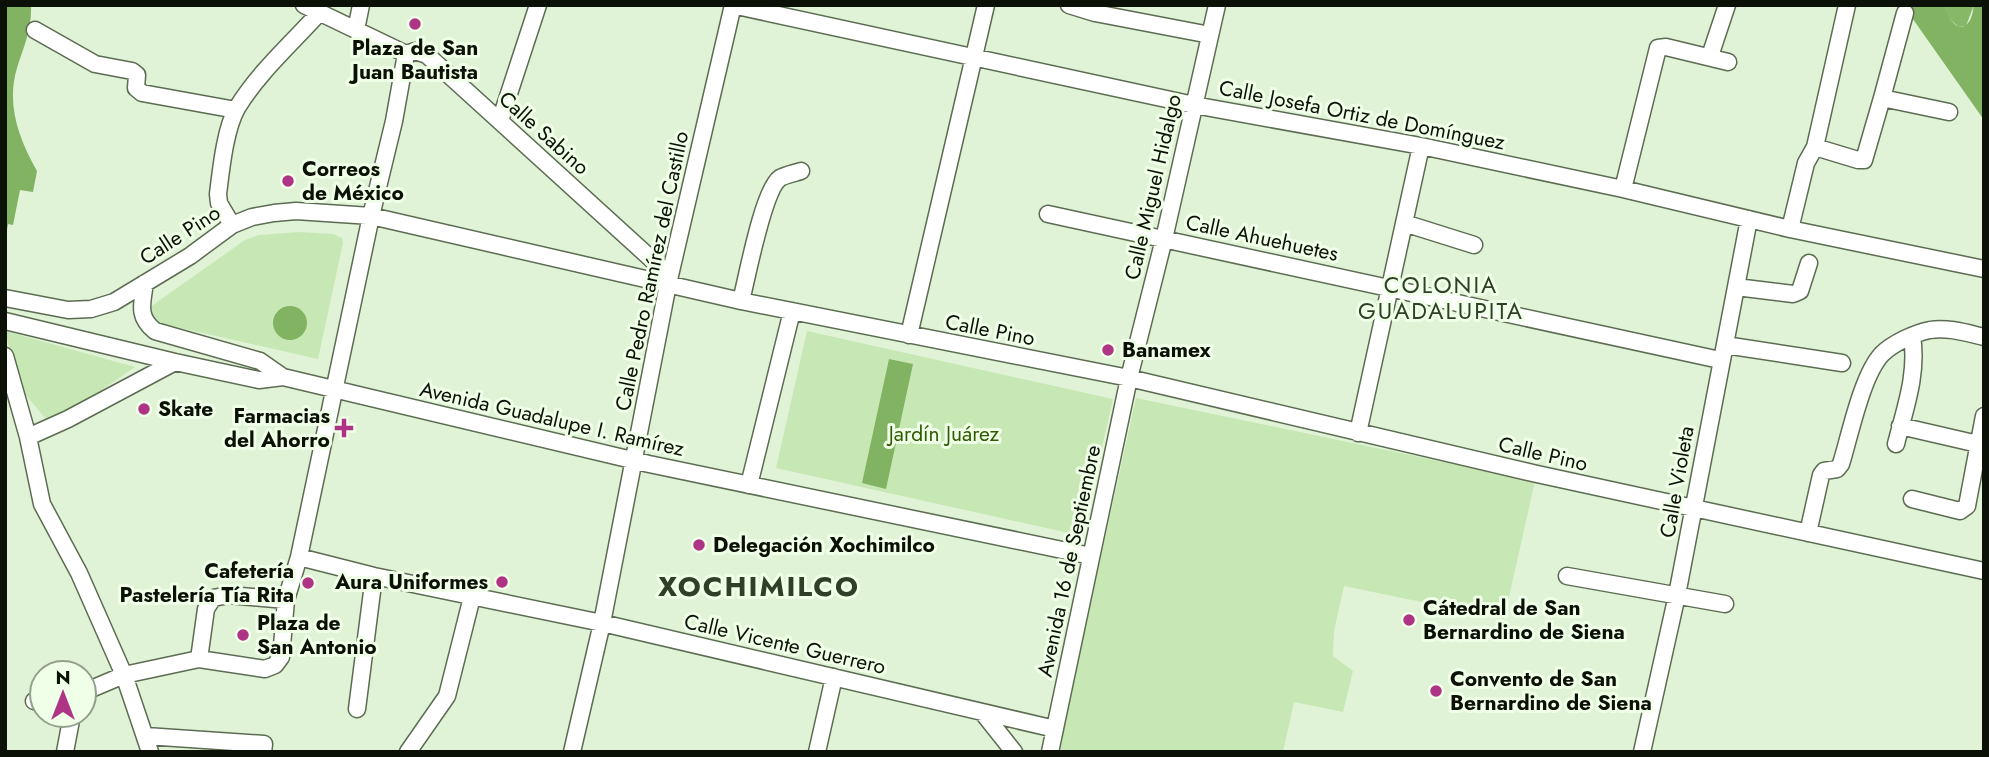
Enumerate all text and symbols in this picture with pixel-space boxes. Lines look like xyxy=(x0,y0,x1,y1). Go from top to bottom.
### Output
marker: Plaza de San Juan Bautista xyxy=(407,16,423,32)
place label: Plaza de San Juan Bautista xyxy=(348,33,478,87)
street label: Calle Josefa Ortiz de Domínguez xyxy=(1217,73,1508,158)
street label: Calle Sabino xyxy=(492,84,596,182)
street label: Calle Miguel Hidalgo xyxy=(1117,91,1189,283)
street label: Calle Pedro Ramírez del Castillo xyxy=(608,128,696,414)
place label: Correos de México xyxy=(302,154,404,208)
marker: Correos de México xyxy=(280,173,296,189)
street label: Calle Pino xyxy=(134,198,226,272)
street label: Calle Ahuehuetes xyxy=(1183,207,1341,269)
district label: COLONIA GUADALUPITA xyxy=(1358,268,1524,328)
street label: Calle Pino xyxy=(943,307,1037,353)
place label: Banamex xyxy=(1122,335,1212,365)
marker: Banamex xyxy=(1100,342,1116,358)
street label: Avenida Guadalupe I. Ramírez xyxy=(417,374,687,464)
place label: Skate xyxy=(158,394,213,424)
marker: Skate xyxy=(136,401,152,417)
place label: Farmacias del Ahorro xyxy=(224,401,330,455)
park label: Jardín Juárez xyxy=(886,419,1000,449)
marker: Farmacias del Ahorro xyxy=(336,420,352,436)
street label: Calle Violeta xyxy=(1652,424,1702,540)
street label: Calle Pino xyxy=(1495,429,1591,479)
street label: Avenida 16 de Septiembre xyxy=(1030,442,1108,680)
place label: Delegación Xochimilco xyxy=(713,530,935,560)
marker: Delegación Xochimilco xyxy=(691,537,707,553)
place label: Cafetería Pastelería Tía Rita xyxy=(120,556,294,610)
district label: XOCHIMILCO xyxy=(658,566,860,607)
place label: Aura Uniformes xyxy=(334,567,488,597)
marker: Aura Uniformes xyxy=(494,574,510,590)
marker: Cafetería Pastelería Tía Rita xyxy=(300,575,316,591)
place label: Cátedral de San Bernardino de Siena xyxy=(1423,593,1625,647)
street label: Calle Vicente Guerrero xyxy=(681,606,889,682)
place label: Plaza de San Antonio xyxy=(257,608,377,662)
marker: Cátedral de San Bernardino de Siena xyxy=(1401,612,1417,628)
marker: Plaza de San Antonio xyxy=(235,627,251,643)
north arrow xyxy=(28,659,98,729)
text: N xyxy=(55,664,71,691)
place label: Convento de San Bernardino de Siena xyxy=(1450,664,1652,718)
marker: Convento de San Bernardino de Siena xyxy=(1428,683,1444,699)

